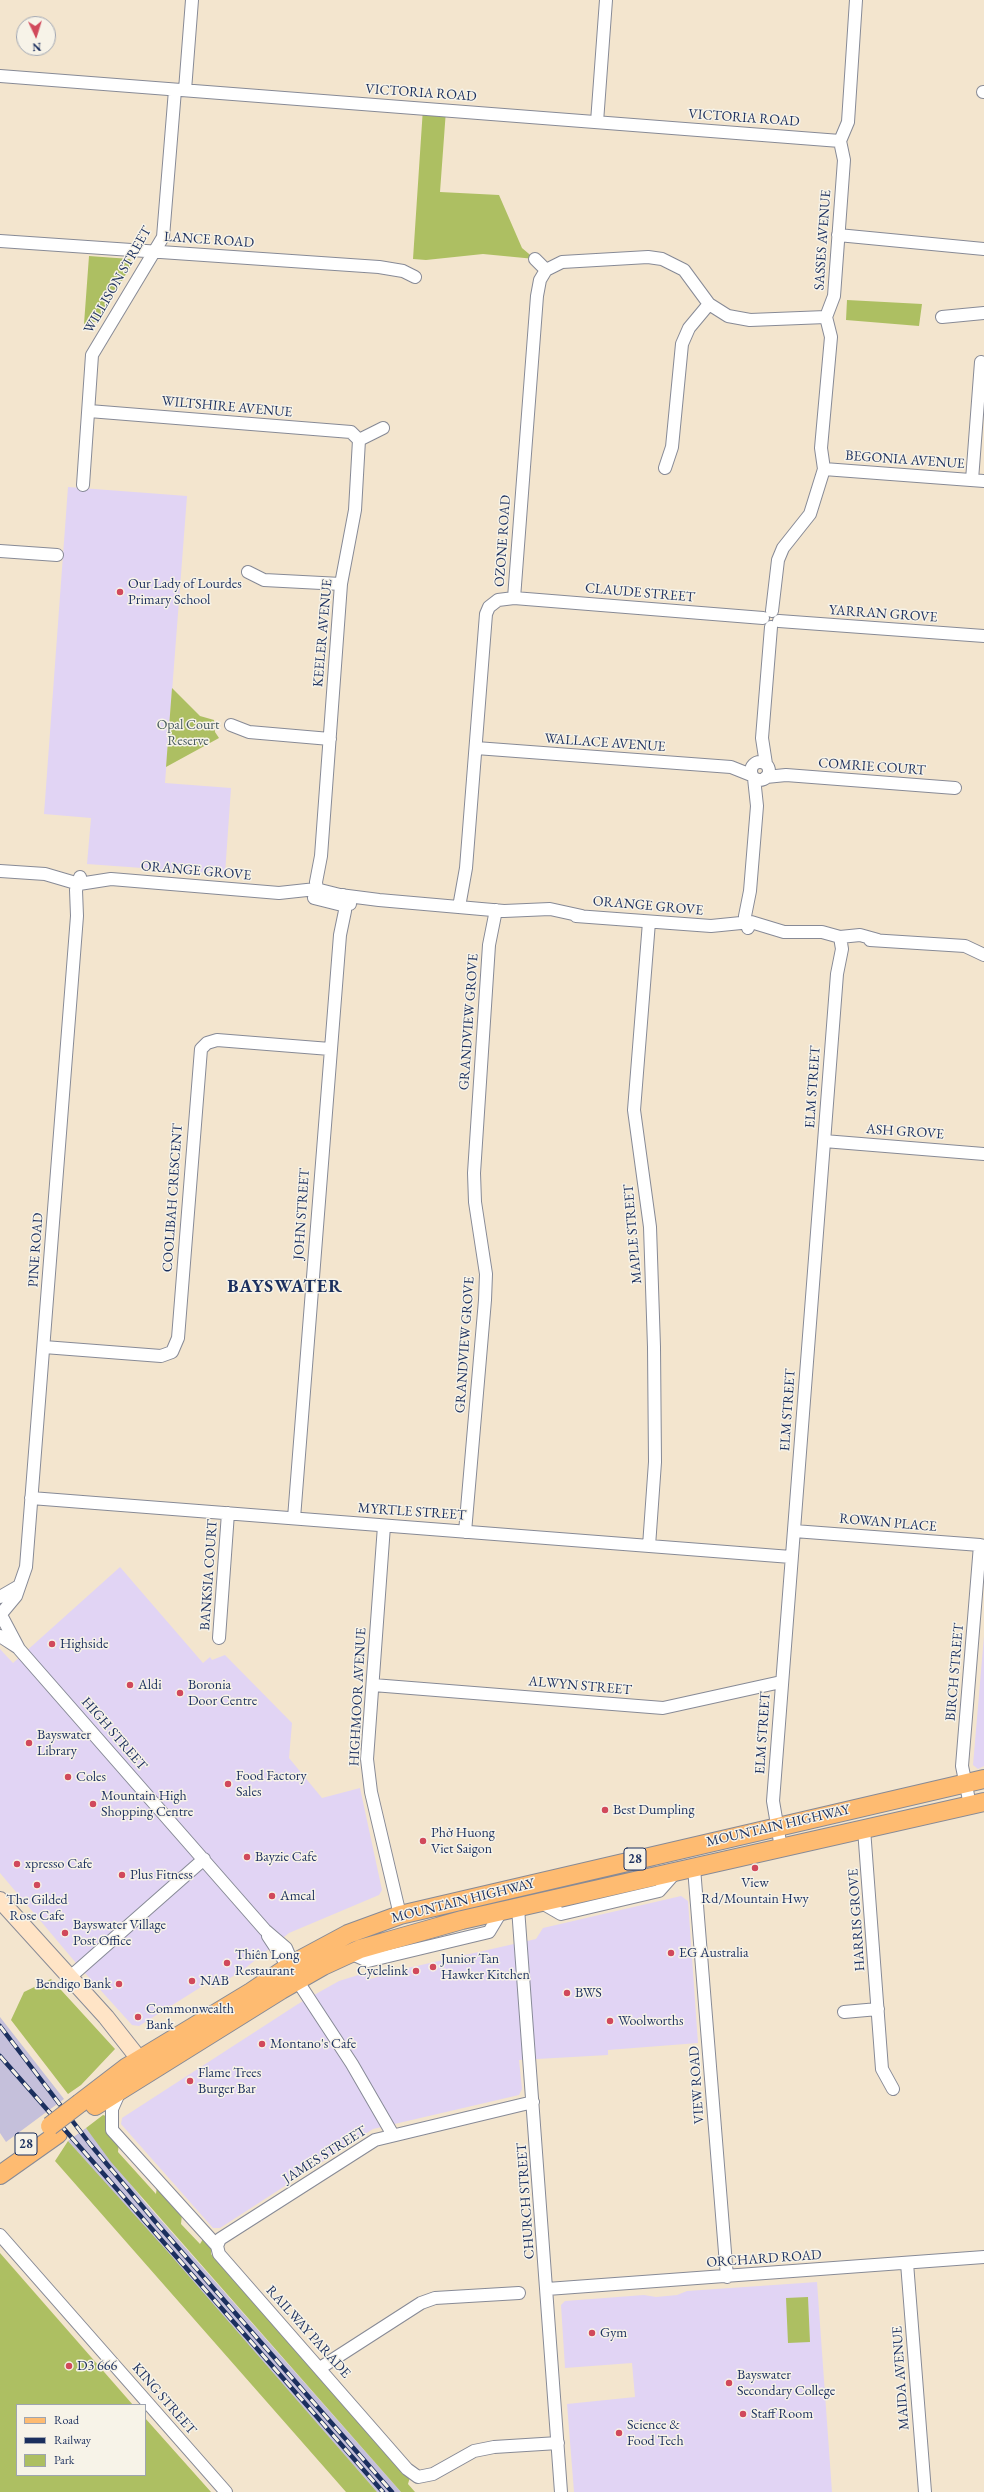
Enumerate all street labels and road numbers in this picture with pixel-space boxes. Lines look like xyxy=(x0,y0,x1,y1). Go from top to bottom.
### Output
street label: VICTORIA ROAD xyxy=(365,81,477,105)
street label: VICTORIA ROAD xyxy=(688,106,800,130)
street label: SASSES AVENUE xyxy=(811,189,835,291)
street label: WILLISON STREET xyxy=(81,223,155,337)
street label: LANCE ROAD xyxy=(163,228,255,252)
street label: WILTSHIRE AVENUE xyxy=(161,393,293,421)
street label: BEGONIA AVENUE xyxy=(845,447,965,473)
street label: OZONE ROAD xyxy=(491,494,515,588)
street label: KEELER AVENUE xyxy=(310,578,336,688)
street label: CLAUDE STREET xyxy=(584,580,696,606)
street label: YARRAN GROVE xyxy=(828,602,938,626)
street label: WALLACE AVENUE xyxy=(544,730,666,756)
street label: COMRIE COURT xyxy=(818,755,926,779)
street label: ORANGE GROVE xyxy=(140,858,252,884)
street label: ORANGE GROVE xyxy=(592,893,704,919)
street label: GRANDVIEW GROVE xyxy=(456,953,482,1091)
street label: ELM STREET xyxy=(802,1045,824,1129)
street label: ASH GROVE xyxy=(865,1121,945,1143)
street label: COOLIBAH CRESCENT xyxy=(159,1123,187,1273)
street label: JOHN STREET xyxy=(290,1168,314,1260)
street label: MAPLE STREET xyxy=(620,1183,646,1285)
street label: PINE ROAD xyxy=(25,1212,47,1288)
street label: GRANDVIEW GROVE xyxy=(452,1276,478,1414)
street label: ELM STREET xyxy=(777,1368,799,1452)
street label: MYRTLE STREET xyxy=(357,1500,467,1524)
street label: ROWAN PLACE xyxy=(839,1510,937,1536)
street label: BANKSIA COURT xyxy=(197,1519,221,1631)
street label: BIRCH STREET xyxy=(942,1622,968,1722)
street label: HIGHMOOR AVENUE xyxy=(346,1627,370,1767)
street label: ALWYN STREET xyxy=(528,1673,632,1699)
street label: ELM STREET xyxy=(752,1691,774,1775)
street label: HIGH STREET xyxy=(78,1694,150,1774)
street label: MOUNTAIN HIGHWAY xyxy=(705,1801,851,1851)
road number: 28 xyxy=(624,1848,646,1870)
street label: HARRIS GROVE xyxy=(845,1868,869,1972)
street label: MOUNTAIN HIGHWAY xyxy=(390,1875,536,1927)
street label: VIEW ROAD xyxy=(686,2045,708,2125)
street label: JAMES STREET xyxy=(280,2123,370,2187)
road number: 28 xyxy=(15,2133,37,2155)
street label: CHURCH STREET xyxy=(514,2142,538,2260)
street label: ORCHARD ROAD xyxy=(706,2247,822,2271)
street label: RAILWAY PARADE xyxy=(262,2282,354,2382)
street label: MAIDA AVENUE xyxy=(889,2326,913,2430)
street label: KING STREET xyxy=(128,2360,200,2438)

